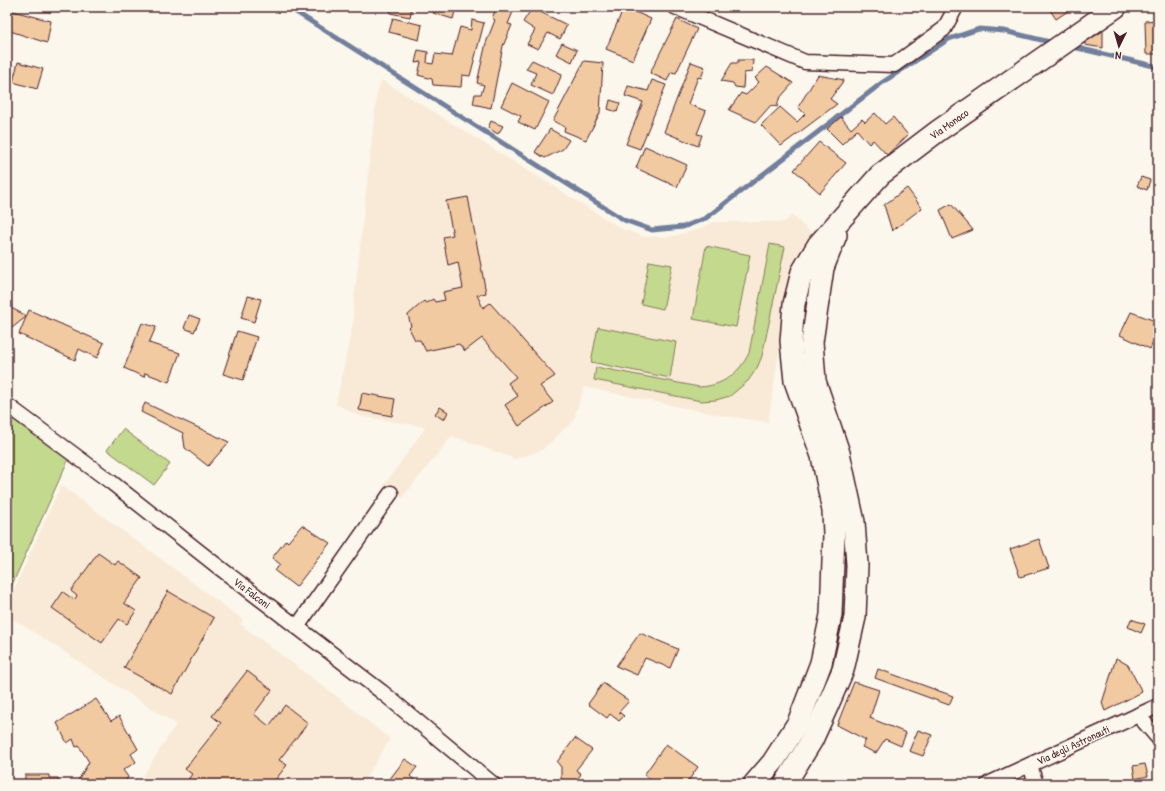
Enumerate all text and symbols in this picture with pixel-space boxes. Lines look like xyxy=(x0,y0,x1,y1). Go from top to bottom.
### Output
north arrow xyxy=(1099,26,1139,66)
text: N xyxy=(1114,49,1122,63)
street label: Via Monaco xyxy=(927,105,972,142)
street label: Via Falconi xyxy=(231,574,273,612)
street label: Via degli Astronauti xyxy=(1034,722,1112,768)

